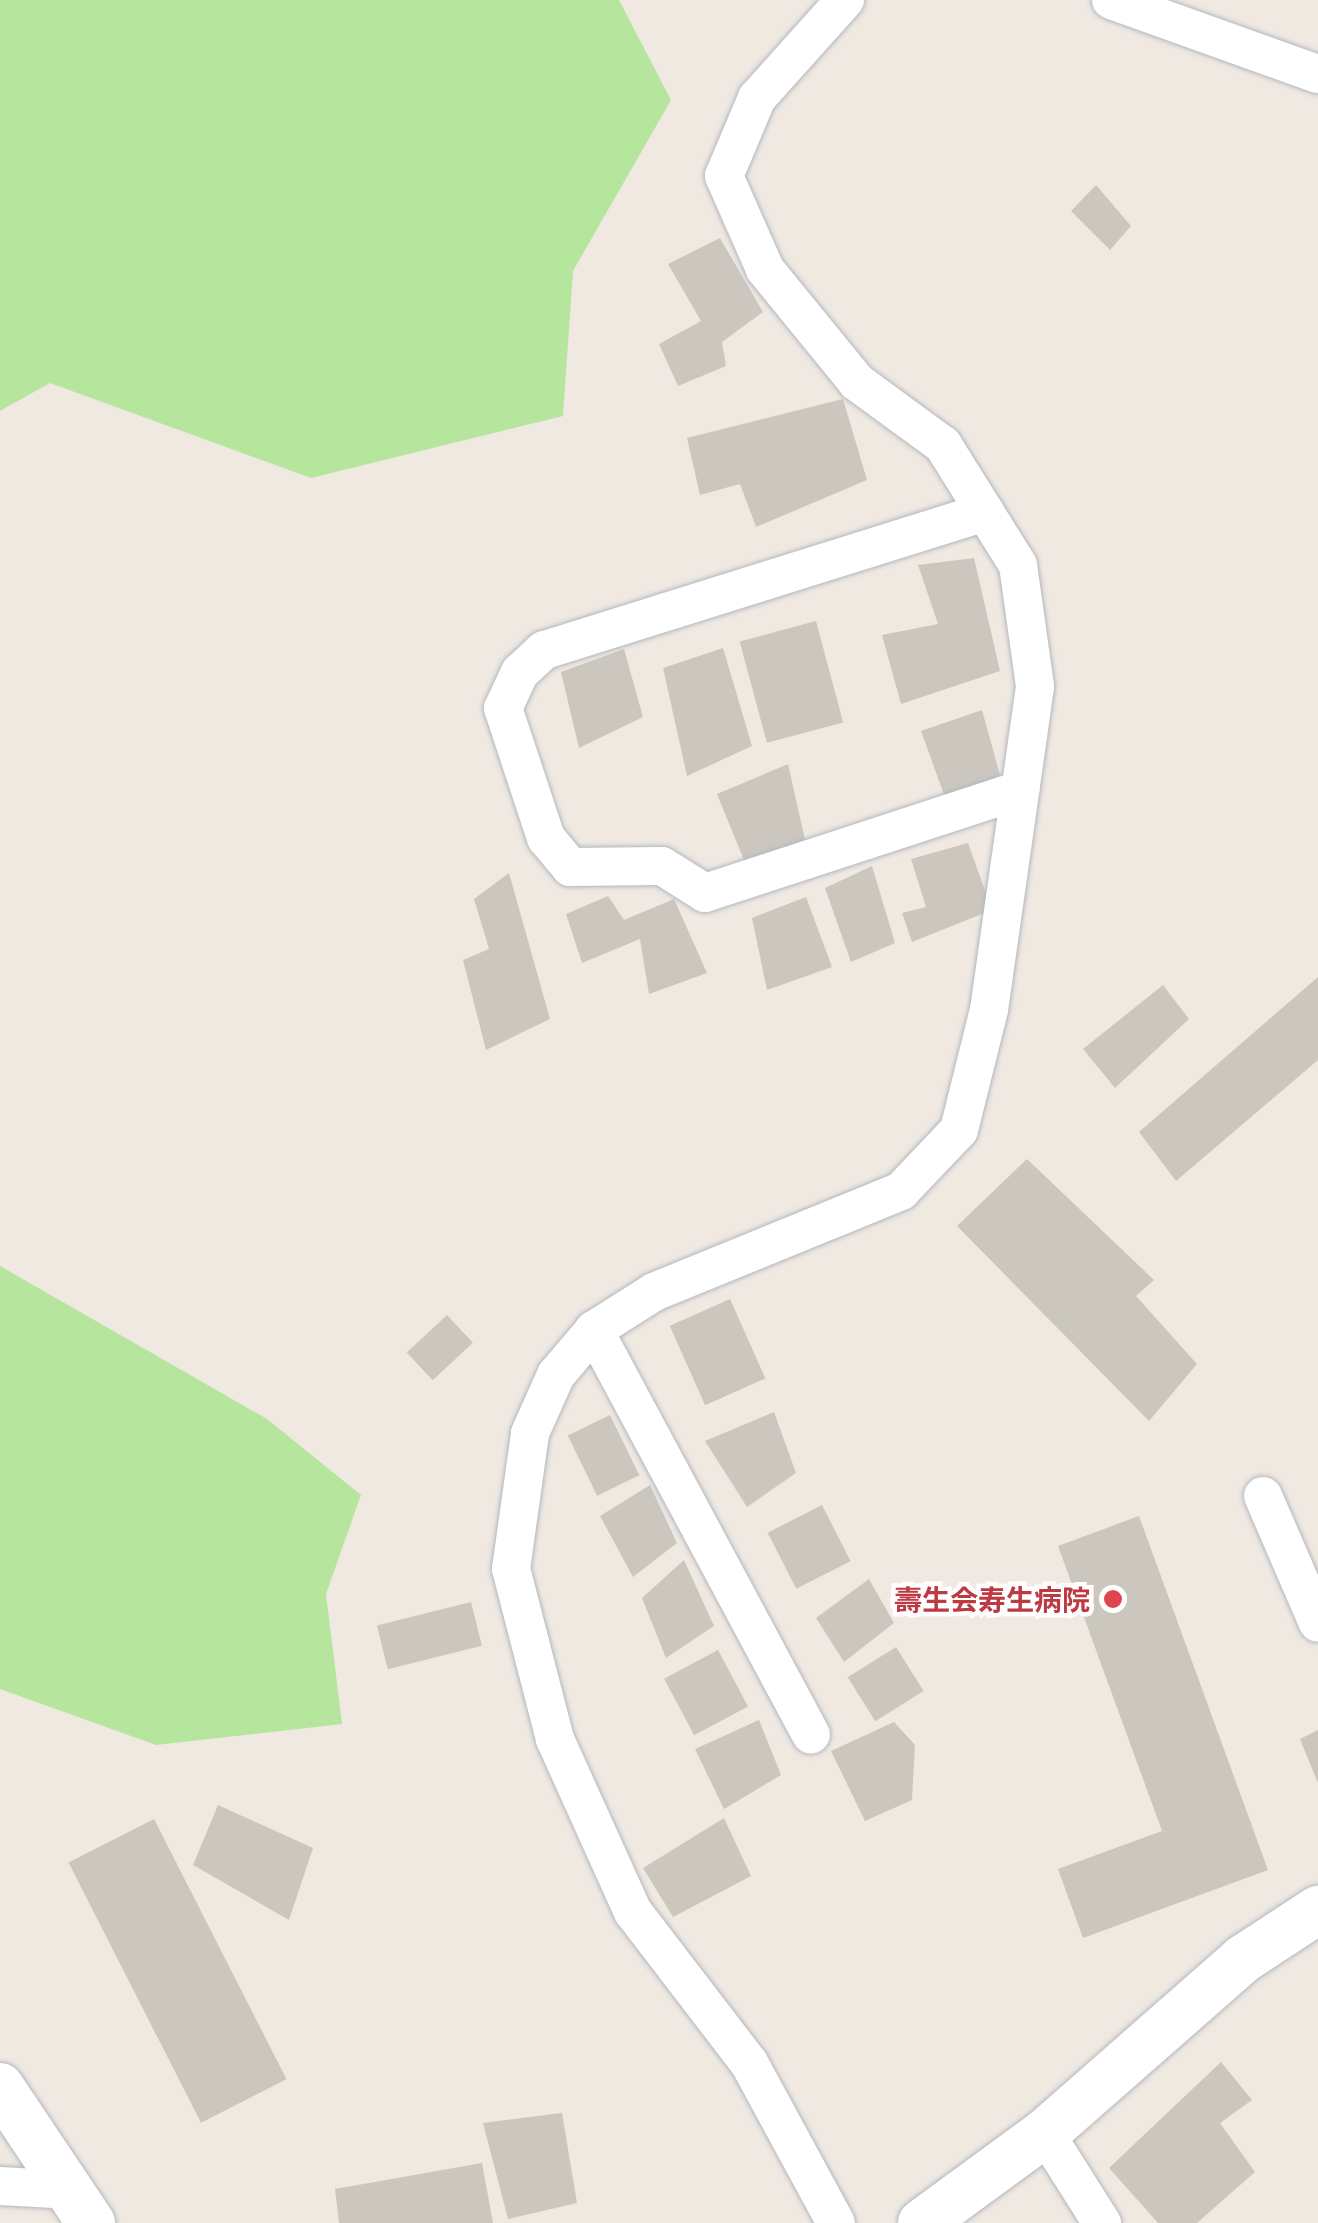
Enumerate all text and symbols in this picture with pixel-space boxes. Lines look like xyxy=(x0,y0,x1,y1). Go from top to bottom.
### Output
place label: 壽生会寿生病院 xyxy=(894,1582,1090,1616)
marker: 壽生会寿生病院 xyxy=(1100,1586,1126,1612)

